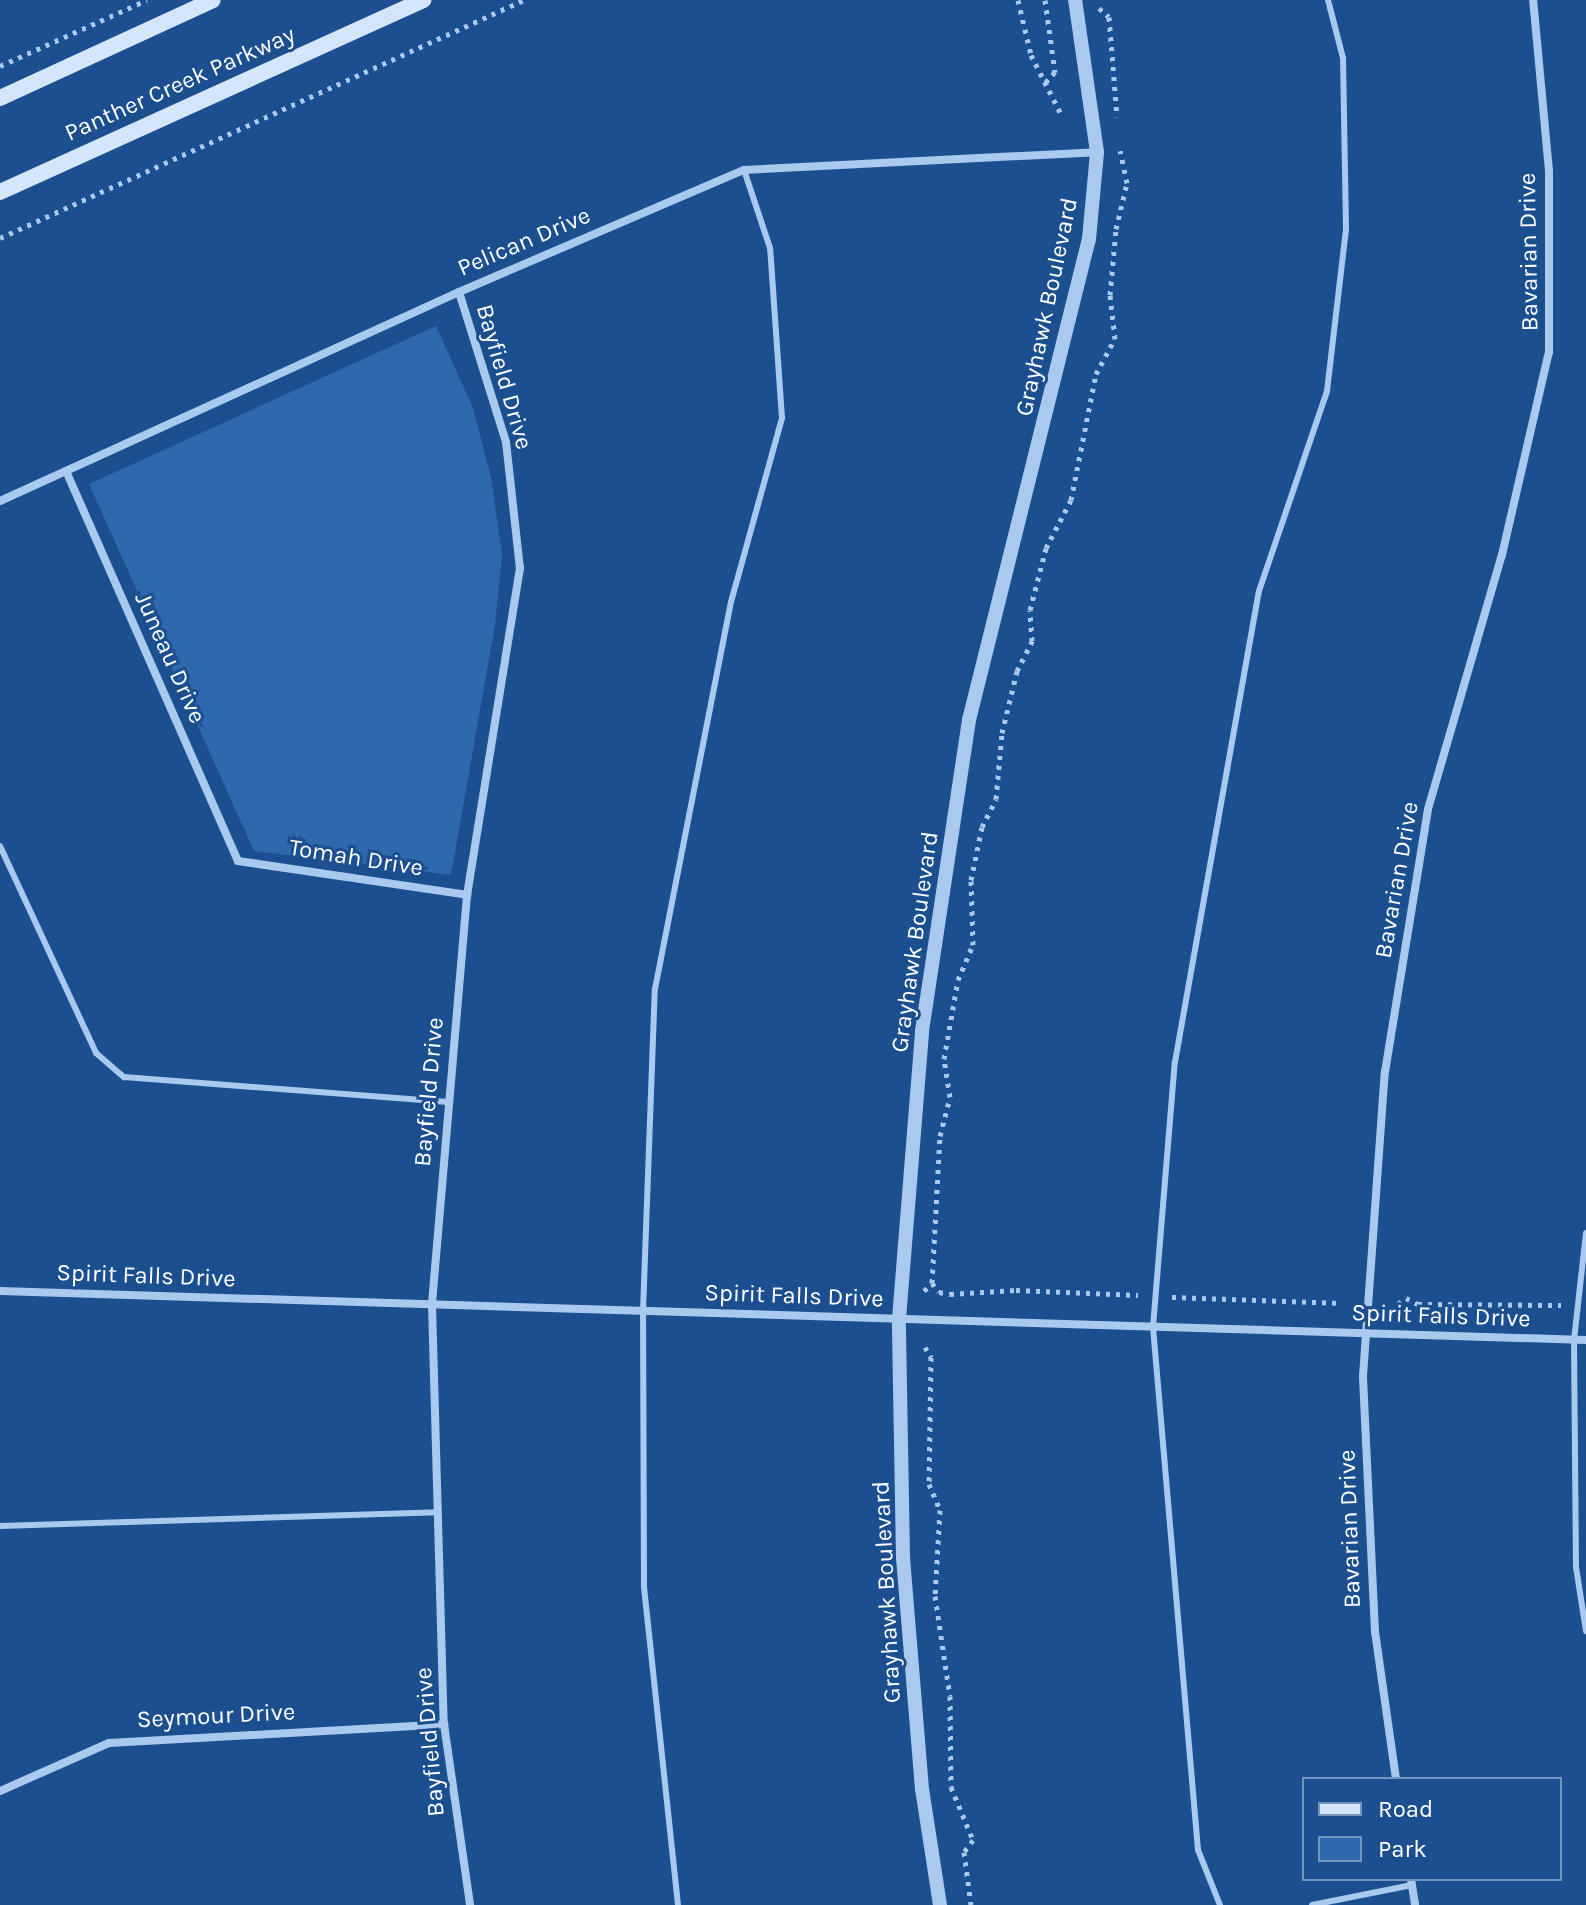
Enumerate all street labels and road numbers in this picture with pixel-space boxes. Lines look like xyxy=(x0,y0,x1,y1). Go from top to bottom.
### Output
street label: Panther Creek Parkway xyxy=(60,20,300,148)
street label: Bavarian Drive xyxy=(1513,172,1545,332)
street label: Grayhawk Boulevard xyxy=(1010,195,1084,419)
street label: Pelican Drive xyxy=(453,201,595,283)
street label: Bayfield Drive xyxy=(470,301,538,453)
street label: Juneau Drive xyxy=(128,588,212,728)
street label: Bavarian Drive xyxy=(1369,799,1425,961)
street label: Grayhawk Boulevard xyxy=(885,830,945,1054)
street label: Tomah Drive xyxy=(287,833,425,883)
street label: Bayfield Drive xyxy=(408,1016,450,1168)
street label: Spirit Falls Drive xyxy=(56,1258,236,1294)
street label: Spirit Falls Drive xyxy=(704,1278,884,1314)
street label: Spirit Falls Drive xyxy=(1351,1298,1531,1334)
street label: Bavarian Drive xyxy=(1333,1449,1367,1609)
street label: Grayhawk Boulevard xyxy=(867,1480,907,1704)
street label: Bayfield Drive xyxy=(409,1666,451,1818)
street label: Seymour Drive xyxy=(136,1697,296,1735)

